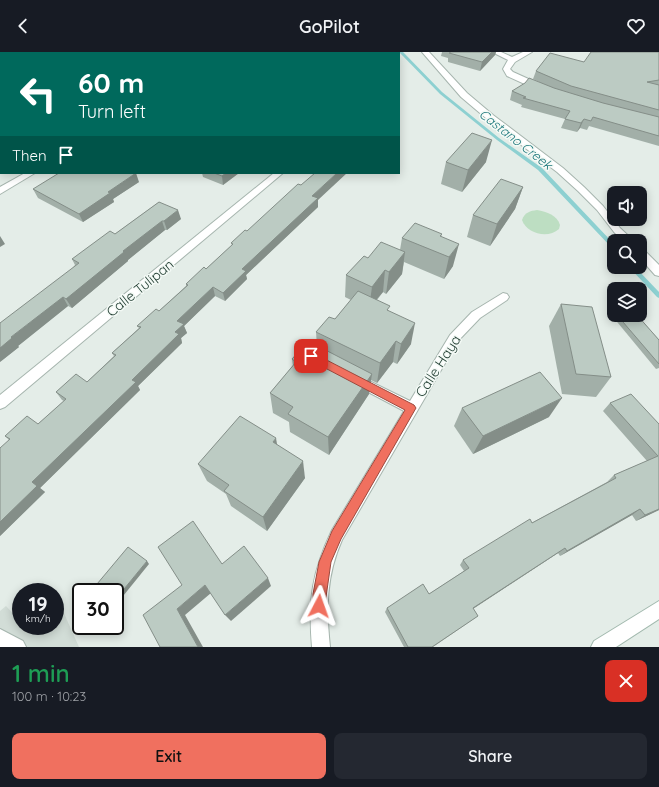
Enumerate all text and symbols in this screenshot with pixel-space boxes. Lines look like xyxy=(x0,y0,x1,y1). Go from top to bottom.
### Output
icon: back xyxy=(12,15,34,37)
text: GoPilot xyxy=(299,15,360,38)
icon: heart xyxy=(625,15,647,37)
text: 60 m xyxy=(78,65,144,100)
icon: left xyxy=(12,68,64,120)
text: Turn left xyxy=(78,100,146,123)
water label: Castano Creek xyxy=(476,105,557,173)
icon: arrive xyxy=(55,144,77,166)
text: Then xyxy=(12,146,47,165)
map controls xyxy=(607,186,647,322)
button: sound xyxy=(607,186,647,226)
button: search xyxy=(607,234,647,274)
street label: Calle Tulipan xyxy=(103,255,177,321)
button: layers xyxy=(607,282,647,322)
street label: Calle Haya xyxy=(411,331,465,401)
pin xyxy=(294,339,328,373)
icon: arrive xyxy=(300,345,322,367)
speed limit sign: 30 xyxy=(72,583,124,635)
position arrow xyxy=(298,585,340,627)
text: 19 xyxy=(28,591,48,616)
text: km/h xyxy=(25,612,51,625)
text: 1 min xyxy=(12,658,70,688)
button: close xyxy=(605,660,647,702)
text: 100 m · 10:23 xyxy=(12,688,86,704)
button: Exit xyxy=(12,733,326,779)
button: Share xyxy=(334,733,647,779)

